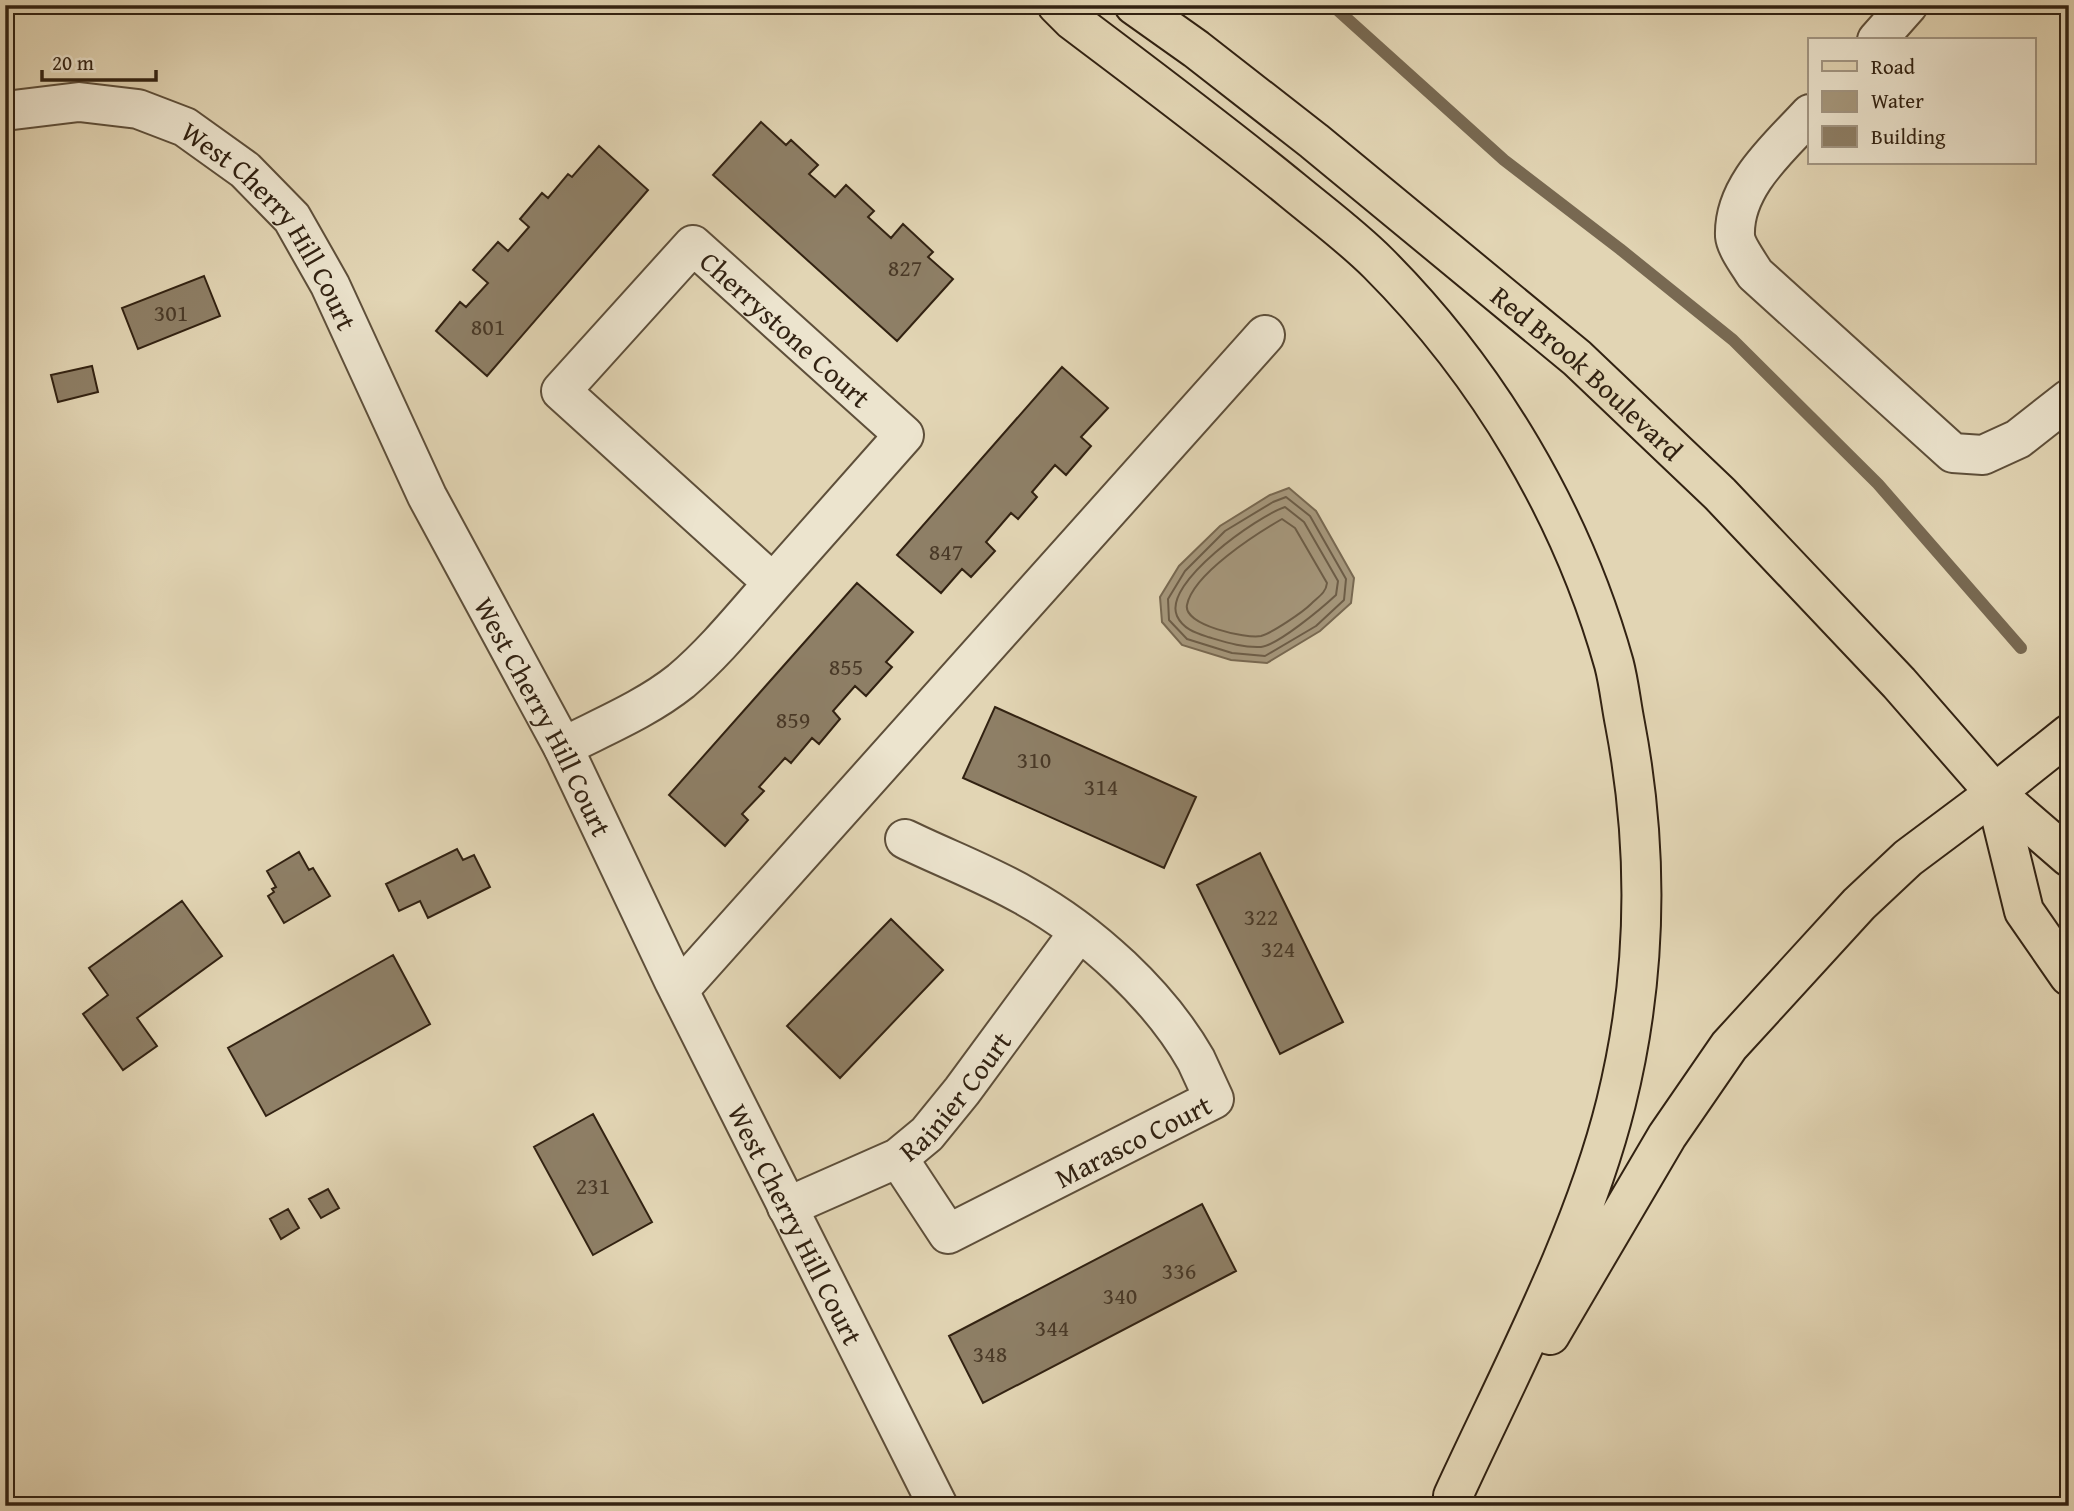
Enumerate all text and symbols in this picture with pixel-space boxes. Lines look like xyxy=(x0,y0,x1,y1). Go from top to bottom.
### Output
scale bar xyxy=(42,38,156,82)
legend xyxy=(1808,38,2036,164)
text: 20 m xyxy=(52,47,94,78)
text: Road xyxy=(1871,51,1916,82)
text: Water xyxy=(1871,85,1924,116)
street label: West Cherry Hill Court xyxy=(173,111,368,336)
text: Building xyxy=(1871,121,1946,152)
street label: Cherrystone Court xyxy=(691,241,881,417)
house number: 827 xyxy=(888,250,922,285)
street label: Red Brook Boulevard xyxy=(1483,275,1693,469)
house number: 301 xyxy=(154,295,188,330)
house number: 801 xyxy=(471,309,505,344)
house number: 847 xyxy=(929,534,963,569)
street label: West Cherry Hill Court xyxy=(465,589,623,843)
house number: 855 xyxy=(829,649,863,684)
house number: 859 xyxy=(776,702,810,737)
house number: 310 xyxy=(1017,742,1051,777)
house number: 314 xyxy=(1084,769,1118,804)
house number: 322 xyxy=(1244,899,1278,934)
house number: 324 xyxy=(1261,931,1295,966)
street label: Rainier Court xyxy=(889,1022,1020,1170)
street label: Marasco Court xyxy=(1047,1083,1218,1197)
street label: West Cherry Hill Court xyxy=(718,1096,874,1352)
house number: 231 xyxy=(576,1168,610,1203)
house number: 336 xyxy=(1162,1253,1196,1288)
house number: 340 xyxy=(1103,1278,1137,1313)
house number: 344 xyxy=(1035,1310,1069,1345)
house number: 348 xyxy=(973,1336,1007,1371)

